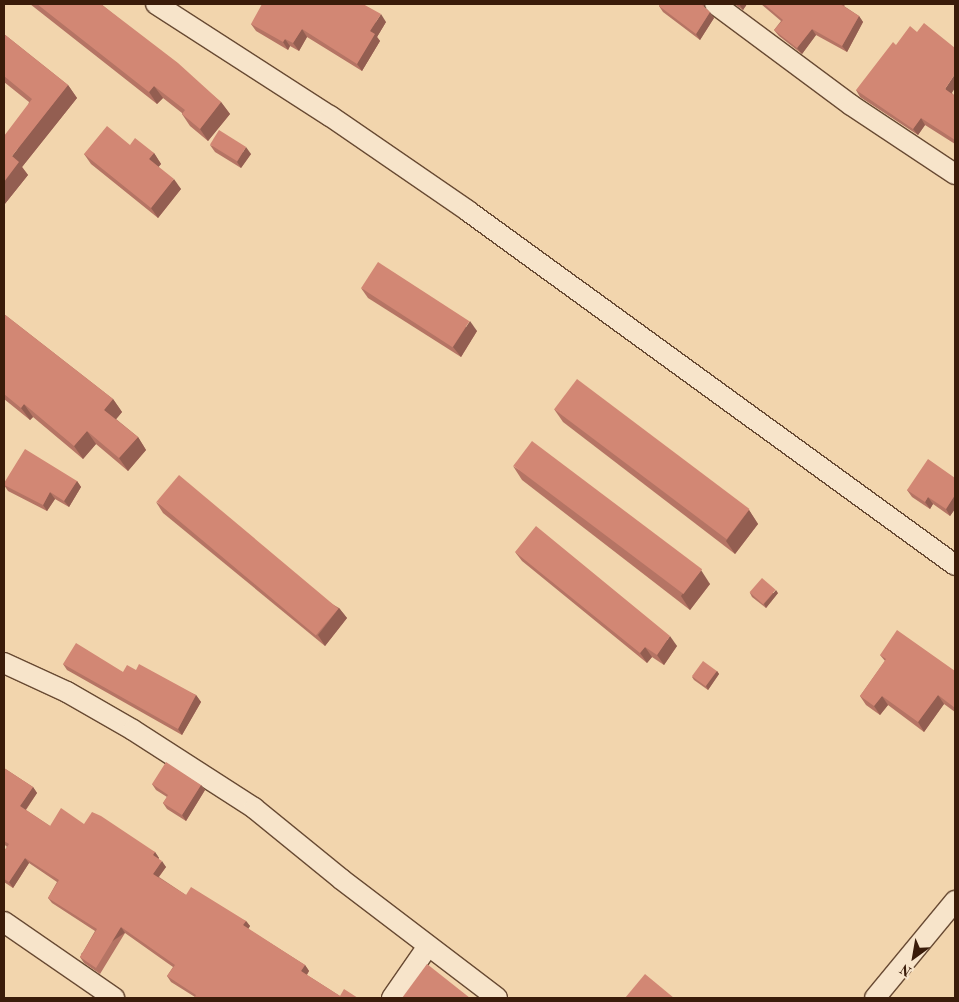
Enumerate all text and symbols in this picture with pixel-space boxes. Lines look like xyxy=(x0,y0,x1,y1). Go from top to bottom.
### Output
north arrow xyxy=(889,932,939,982)
text: N xyxy=(898,961,914,978)

